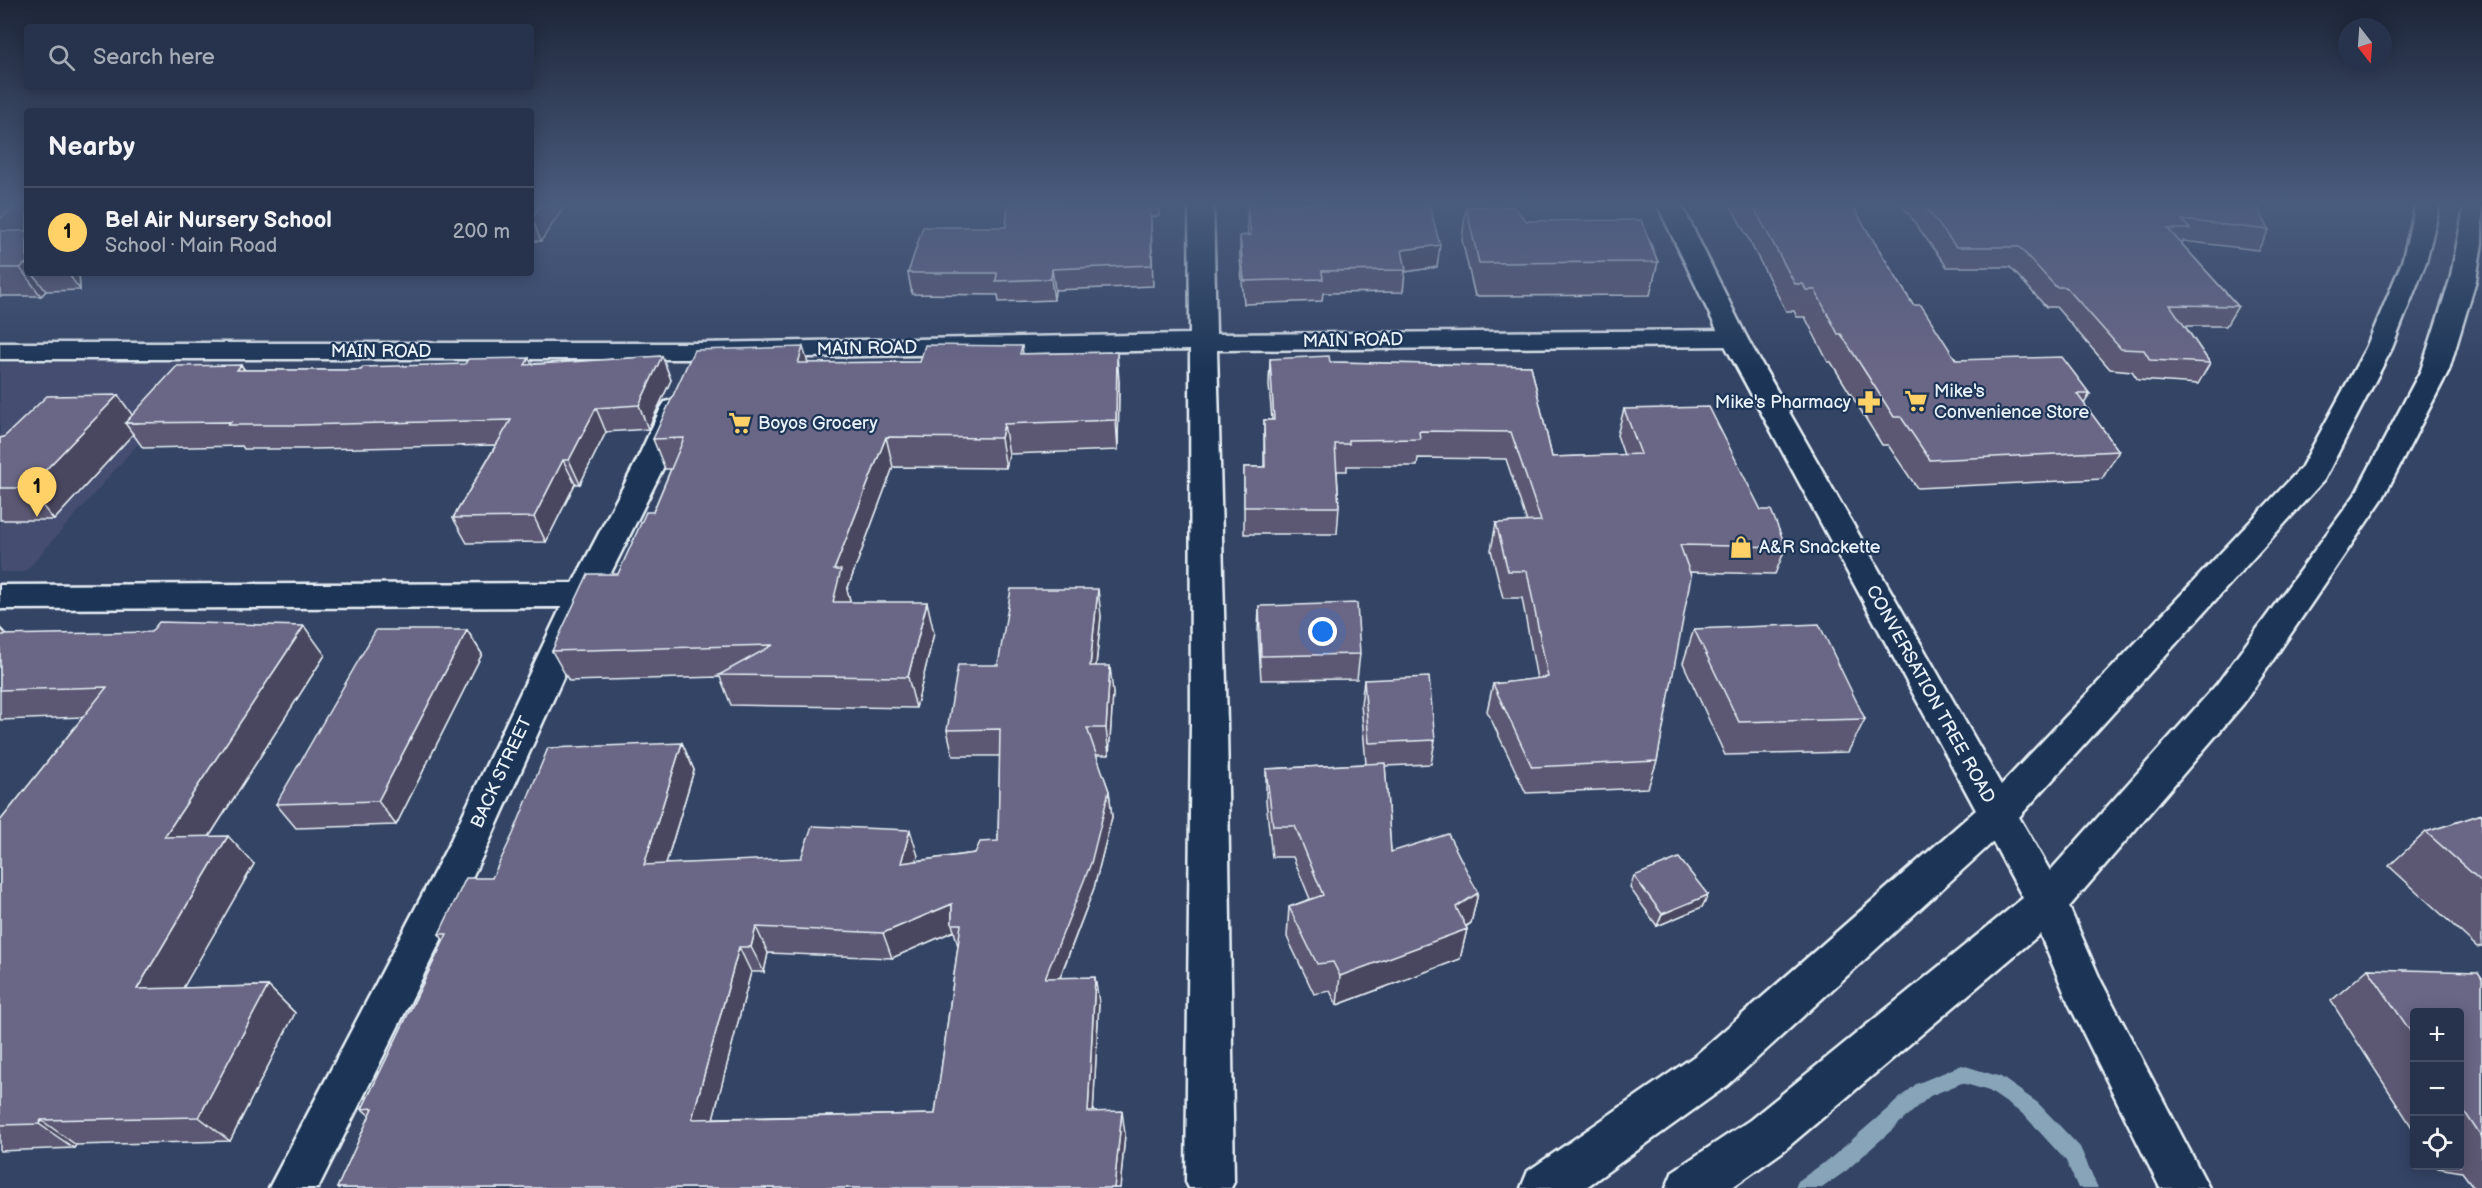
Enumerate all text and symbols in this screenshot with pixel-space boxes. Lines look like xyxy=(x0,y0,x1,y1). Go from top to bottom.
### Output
north arrow xyxy=(2338,18,2392,72)
search box xyxy=(24,24,534,90)
icon: search xyxy=(45,41,78,74)
text: Search here xyxy=(93,44,215,71)
text: Nearby xyxy=(48,132,135,163)
text: Bel Air Nursery School xyxy=(105,207,332,234)
text: 1 xyxy=(63,220,72,244)
text: 200 m xyxy=(453,220,510,244)
text: School · Main Road xyxy=(105,234,277,258)
street label: MAIN ROAD xyxy=(1303,329,1403,352)
street label: MAIN ROAD xyxy=(817,337,917,360)
street label: MAIN ROAD xyxy=(331,341,431,362)
place label: Mike's Convenience Store xyxy=(1934,381,2089,423)
supermarket icon: Mike's Convenience Store xyxy=(1903,388,1929,414)
pharmacy icon: Mike's Pharmacy xyxy=(1856,389,1882,415)
place label: Mike's Pharmacy xyxy=(1715,392,1852,413)
supermarket icon: Boyos Grocery xyxy=(727,410,753,436)
place label: Boyos Grocery xyxy=(758,413,878,434)
pin: 1 xyxy=(18,468,57,517)
shop icon: A&R Snackette xyxy=(1728,534,1754,560)
place label: A&R Snackette xyxy=(1759,537,1881,558)
street label: CONVERSATION TREE ROAD xyxy=(1862,582,1999,807)
your location xyxy=(1308,617,1337,646)
street label: BACK STREET xyxy=(466,713,536,831)
map controls xyxy=(2410,1008,2464,1170)
button: + xyxy=(2410,1008,2464,1062)
button: − xyxy=(2410,1062,2464,1116)
button: locate xyxy=(2410,1116,2464,1170)

